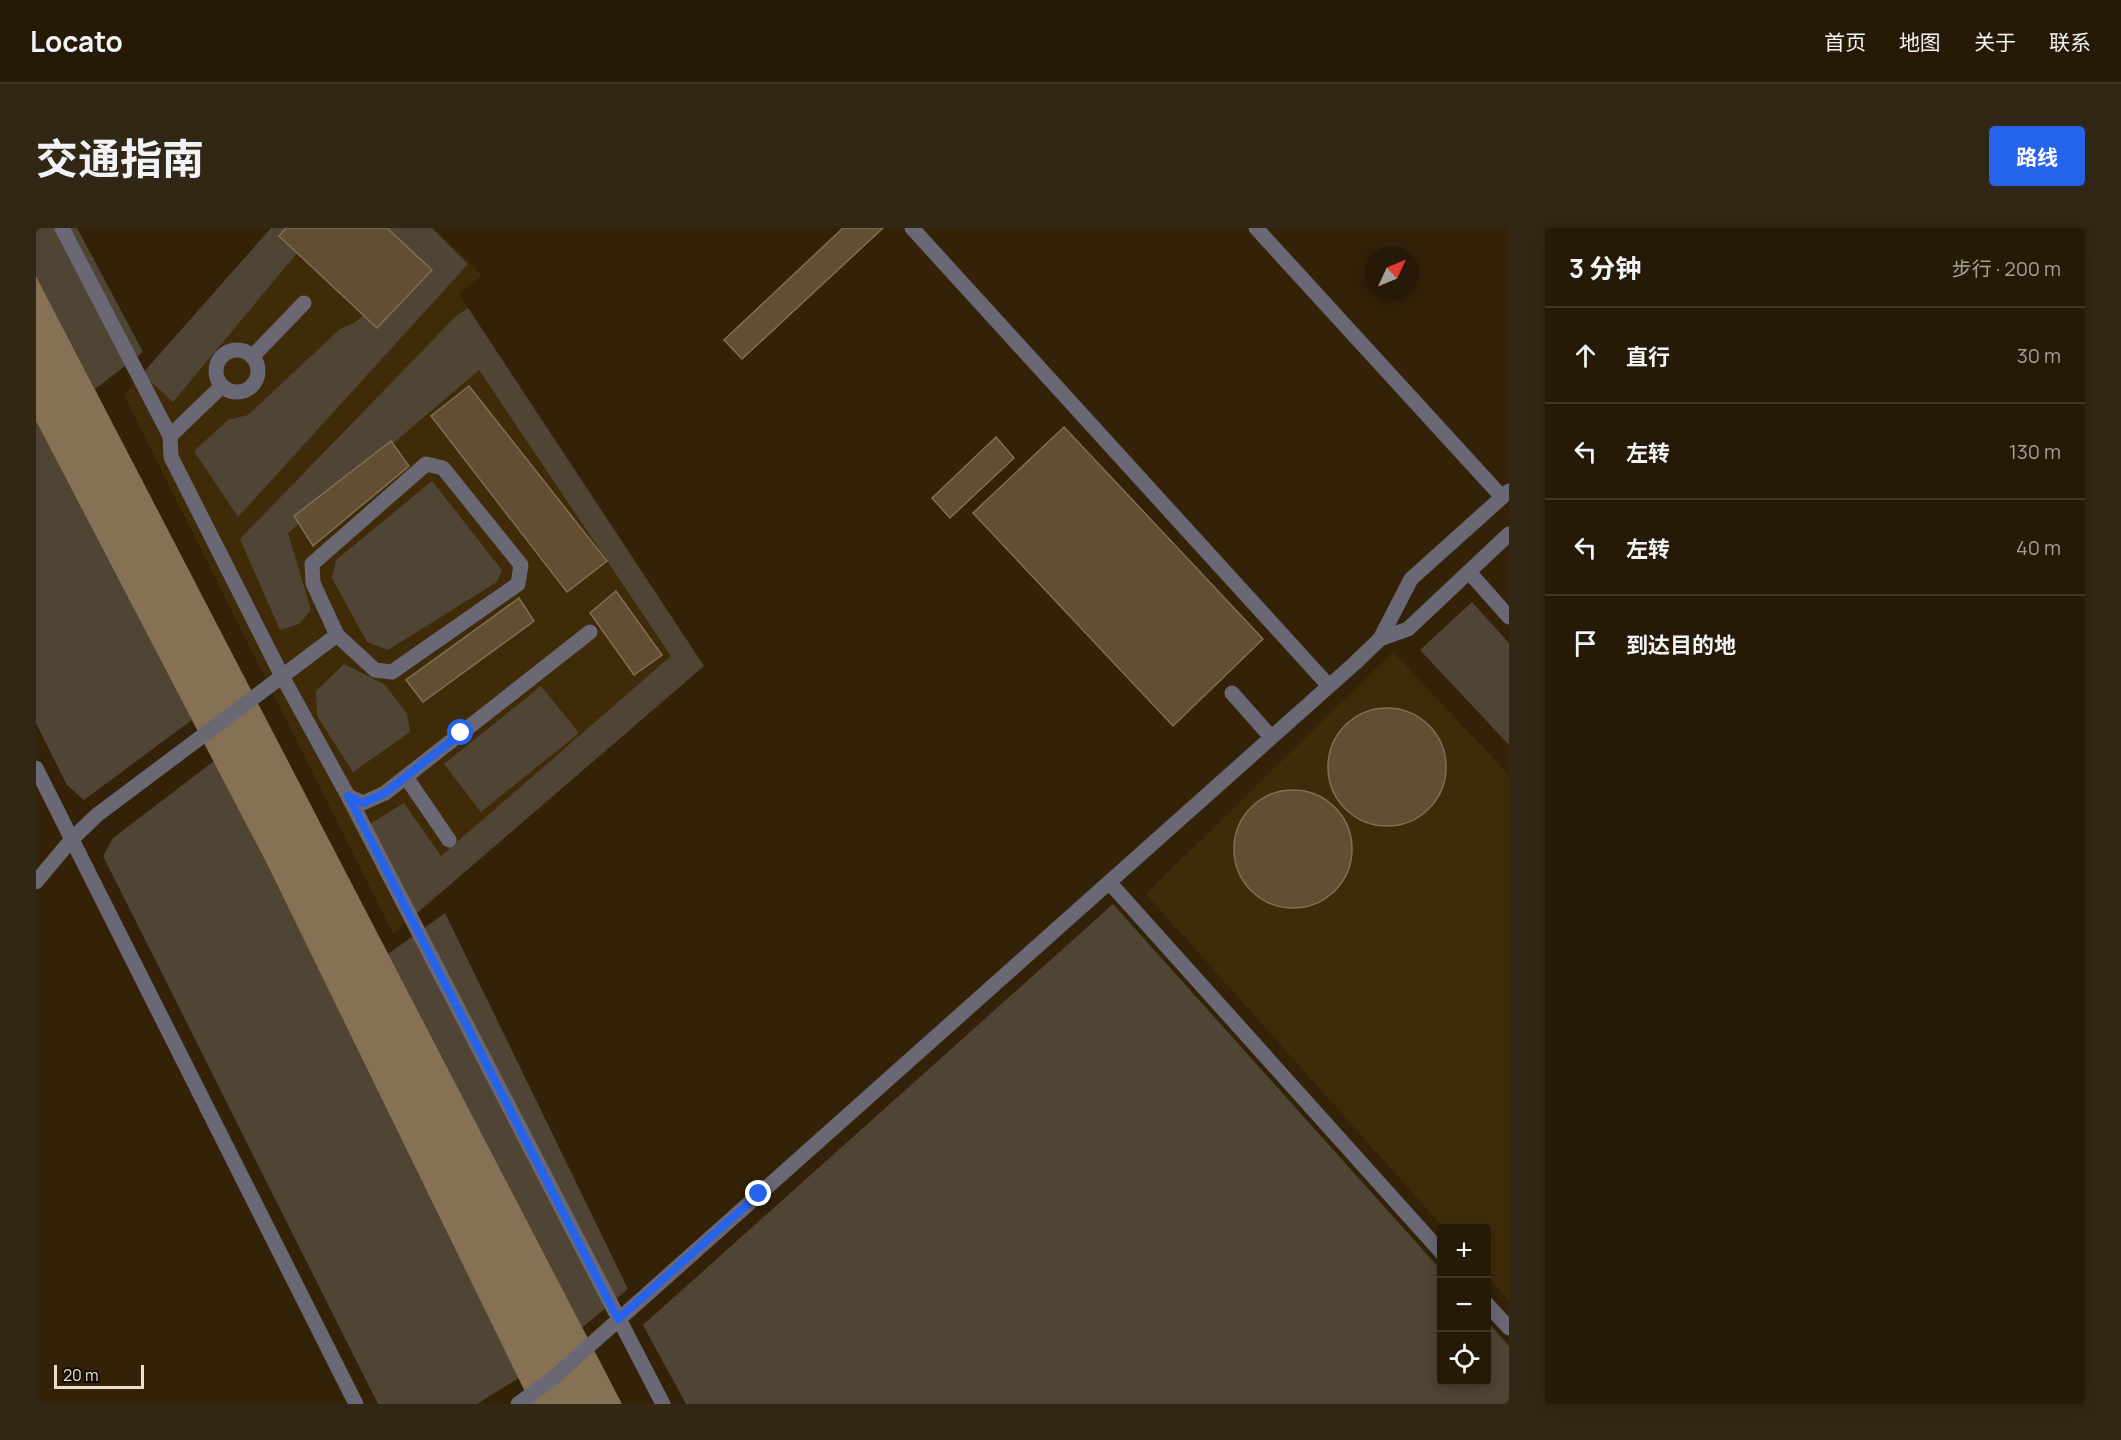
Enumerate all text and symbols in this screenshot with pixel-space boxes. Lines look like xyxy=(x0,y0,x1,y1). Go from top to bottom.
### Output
text: Locato xyxy=(30,22,123,60)
text: 首页 xyxy=(1824,28,1866,56)
text: 地图 xyxy=(1899,28,1941,56)
text: 关于 xyxy=(1974,28,2016,56)
text: 联系 xyxy=(2049,28,2091,56)
button: 路线 xyxy=(1989,126,2085,186)
text: 交通指南 xyxy=(36,129,204,187)
north arrow xyxy=(1365,246,1419,300)
text: 3 分钟 xyxy=(1569,250,1641,286)
text: 步行 · 200 m xyxy=(1952,255,2061,282)
icon: ahead xyxy=(1569,339,1602,372)
text: 直行 xyxy=(1626,342,1670,372)
text: 30 m xyxy=(2017,342,2061,369)
icon: left xyxy=(1569,435,1602,468)
text: 左转 xyxy=(1626,438,1670,468)
text: 130 m xyxy=(2009,438,2061,465)
icon: left xyxy=(1569,531,1602,564)
text: 左转 xyxy=(1626,534,1670,564)
text: 40 m xyxy=(2016,534,2061,561)
icon: arrive xyxy=(1569,627,1602,660)
text: 到达目的地 xyxy=(1626,630,1736,660)
route start xyxy=(447,719,473,745)
route end xyxy=(745,1180,771,1206)
map controls xyxy=(1437,1224,1491,1386)
button: + xyxy=(1437,1224,1491,1278)
button: − xyxy=(1437,1278,1491,1332)
button: locate xyxy=(1437,1332,1491,1386)
scale bar xyxy=(54,1362,144,1390)
text: 20 m xyxy=(63,1364,99,1386)

